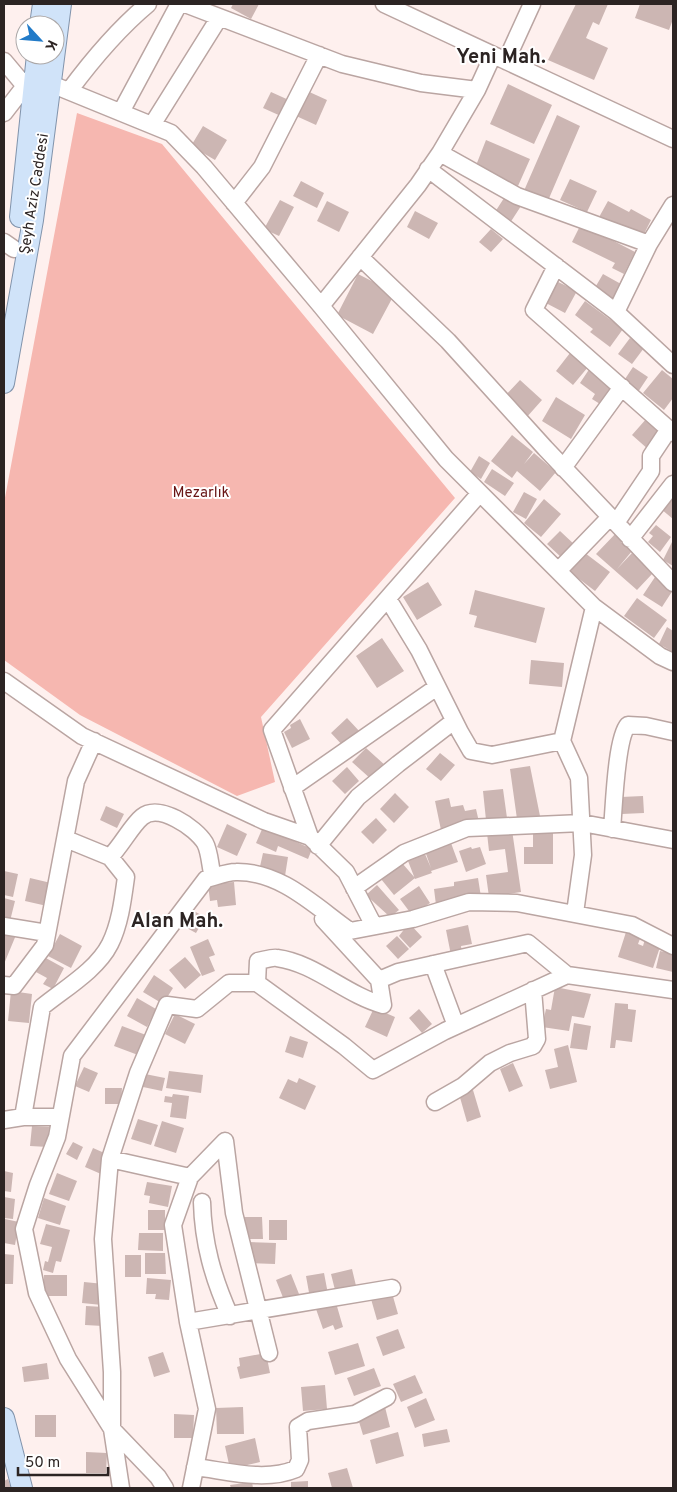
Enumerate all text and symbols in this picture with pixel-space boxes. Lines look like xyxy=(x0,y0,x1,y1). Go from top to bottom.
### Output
north arrow xyxy=(15,15,65,65)
text: K xyxy=(40,37,60,53)
district label: Yeni Mah. xyxy=(456,45,546,71)
street label: Şeyh Aziz Caddesi xyxy=(16,132,54,256)
park label: Mezarlık xyxy=(172,484,230,503)
district label: Alan Mah. xyxy=(131,909,223,935)
scale bar xyxy=(18,1444,108,1476)
text: 50 m xyxy=(25,1454,60,1473)

